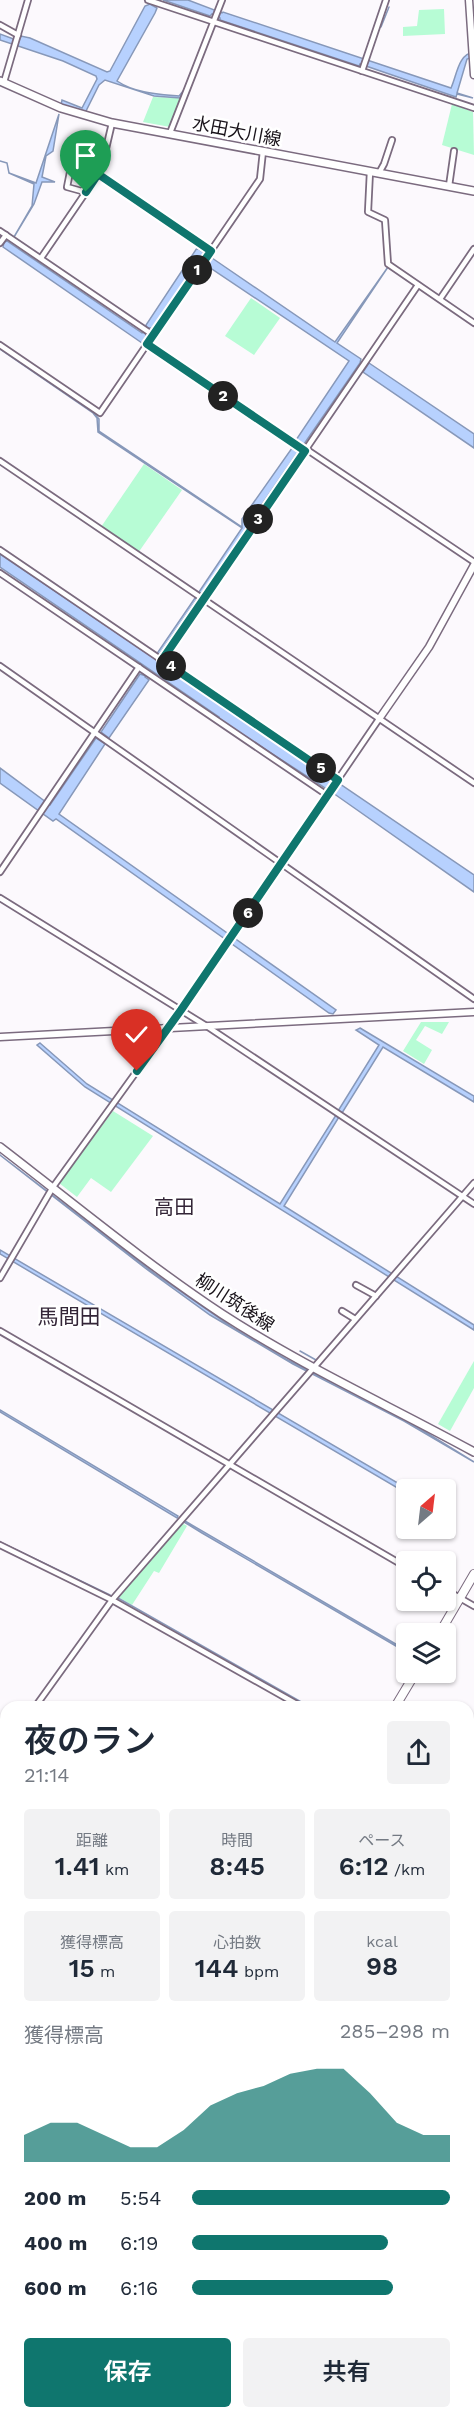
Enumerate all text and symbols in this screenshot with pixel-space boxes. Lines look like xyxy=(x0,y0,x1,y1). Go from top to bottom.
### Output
street label: 水田大川線 xyxy=(191,112,283,150)
pin xyxy=(60,130,111,192)
icon: arrive xyxy=(69,139,102,172)
pin: 1 xyxy=(182,255,212,285)
text: 1 xyxy=(194,260,200,279)
pin: 2 xyxy=(208,381,238,411)
text: 2 xyxy=(218,386,228,405)
pin: 3 xyxy=(243,504,273,534)
text: 3 xyxy=(253,509,263,528)
pin: 4 xyxy=(156,651,186,681)
text: 4 xyxy=(166,656,176,675)
pin: 5 xyxy=(306,753,336,783)
text: 5 xyxy=(316,758,326,777)
pin: 6 xyxy=(233,898,263,928)
text: 6 xyxy=(243,903,253,922)
pin xyxy=(111,1009,162,1071)
icon: check xyxy=(120,1018,153,1051)
district label: 高田 xyxy=(154,1195,194,1219)
street label: 柳川筑後線 xyxy=(192,1269,278,1335)
district label: 馬間田 xyxy=(38,1304,101,1329)
north arrow xyxy=(396,1479,456,1539)
map controls xyxy=(396,1479,456,1683)
button: locate xyxy=(396,1551,456,1611)
button: layers xyxy=(396,1623,456,1683)
text: 夜のラン xyxy=(24,1721,156,1760)
button: share xyxy=(387,1721,450,1784)
text: 21:14 xyxy=(24,1763,69,1787)
text: 距離 xyxy=(76,1831,108,1850)
text: 時間 xyxy=(221,1831,253,1850)
text: ペース xyxy=(358,1831,406,1850)
text: 1.41 xyxy=(55,1851,99,1881)
text: 8:45 xyxy=(209,1851,265,1881)
text: 6:12 xyxy=(339,1851,389,1881)
text: km xyxy=(99,1860,129,1879)
text: /km xyxy=(389,1860,425,1879)
text: kcal xyxy=(366,1932,398,1951)
text: 獲得標高 xyxy=(60,1933,124,1952)
text: 心拍数 xyxy=(213,1933,261,1952)
text: 98 xyxy=(366,1951,398,1981)
text: 15 xyxy=(69,1953,95,1983)
text: 144 xyxy=(195,1953,238,1983)
text: m xyxy=(95,1962,115,1981)
text: bpm xyxy=(238,1962,279,1981)
text: 285–298 m xyxy=(340,2019,450,2043)
text: 獲得標高 xyxy=(24,2023,104,2047)
text: 200 m xyxy=(24,2186,86,2210)
text: 5:54 xyxy=(120,2186,161,2210)
text: 400 m xyxy=(24,2231,87,2255)
text: 6:19 xyxy=(120,2231,158,2255)
text: 600 m xyxy=(24,2276,87,2300)
text: 6:16 xyxy=(120,2276,158,2300)
button: 保存 xyxy=(24,2338,231,2407)
button: 共有 xyxy=(243,2338,450,2407)

